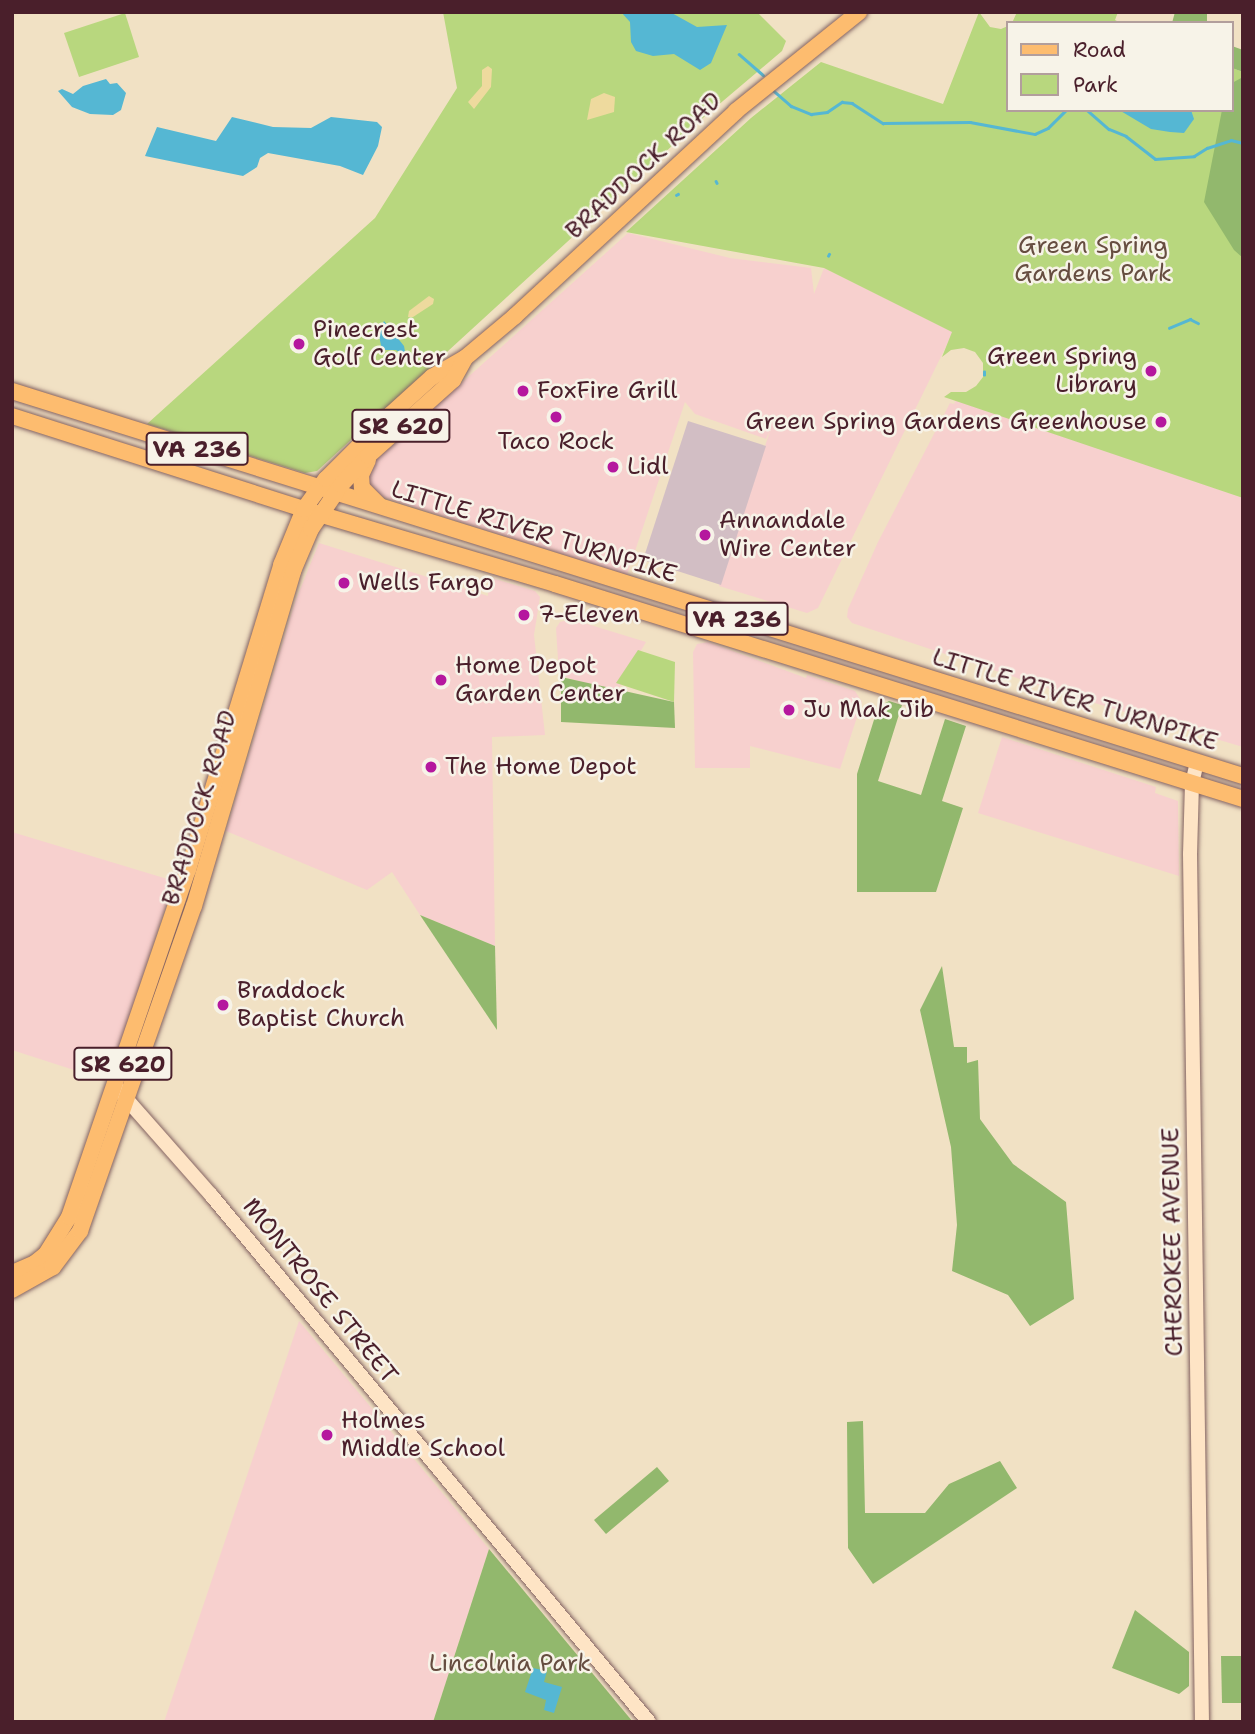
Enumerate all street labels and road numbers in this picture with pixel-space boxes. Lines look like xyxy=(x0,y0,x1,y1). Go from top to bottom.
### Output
street label: BRADDOCK ROAD xyxy=(560,86,728,246)
road number: SR 620 xyxy=(350,406,452,446)
road number: VA 236 xyxy=(144,430,249,468)
street label: LITTLE RIVER TURNPIKE xyxy=(388,475,680,589)
road number: VA 236 xyxy=(684,600,790,638)
street label: LITTLE RIVER TURNPIKE xyxy=(929,643,1221,757)
street label: BRADDOCK ROAD xyxy=(157,707,243,909)
road number: SR 620 xyxy=(72,1044,174,1084)
street label: CHEROKEE AVENUE xyxy=(1157,1127,1189,1357)
street label: MONTROSE STREET xyxy=(236,1193,404,1389)

